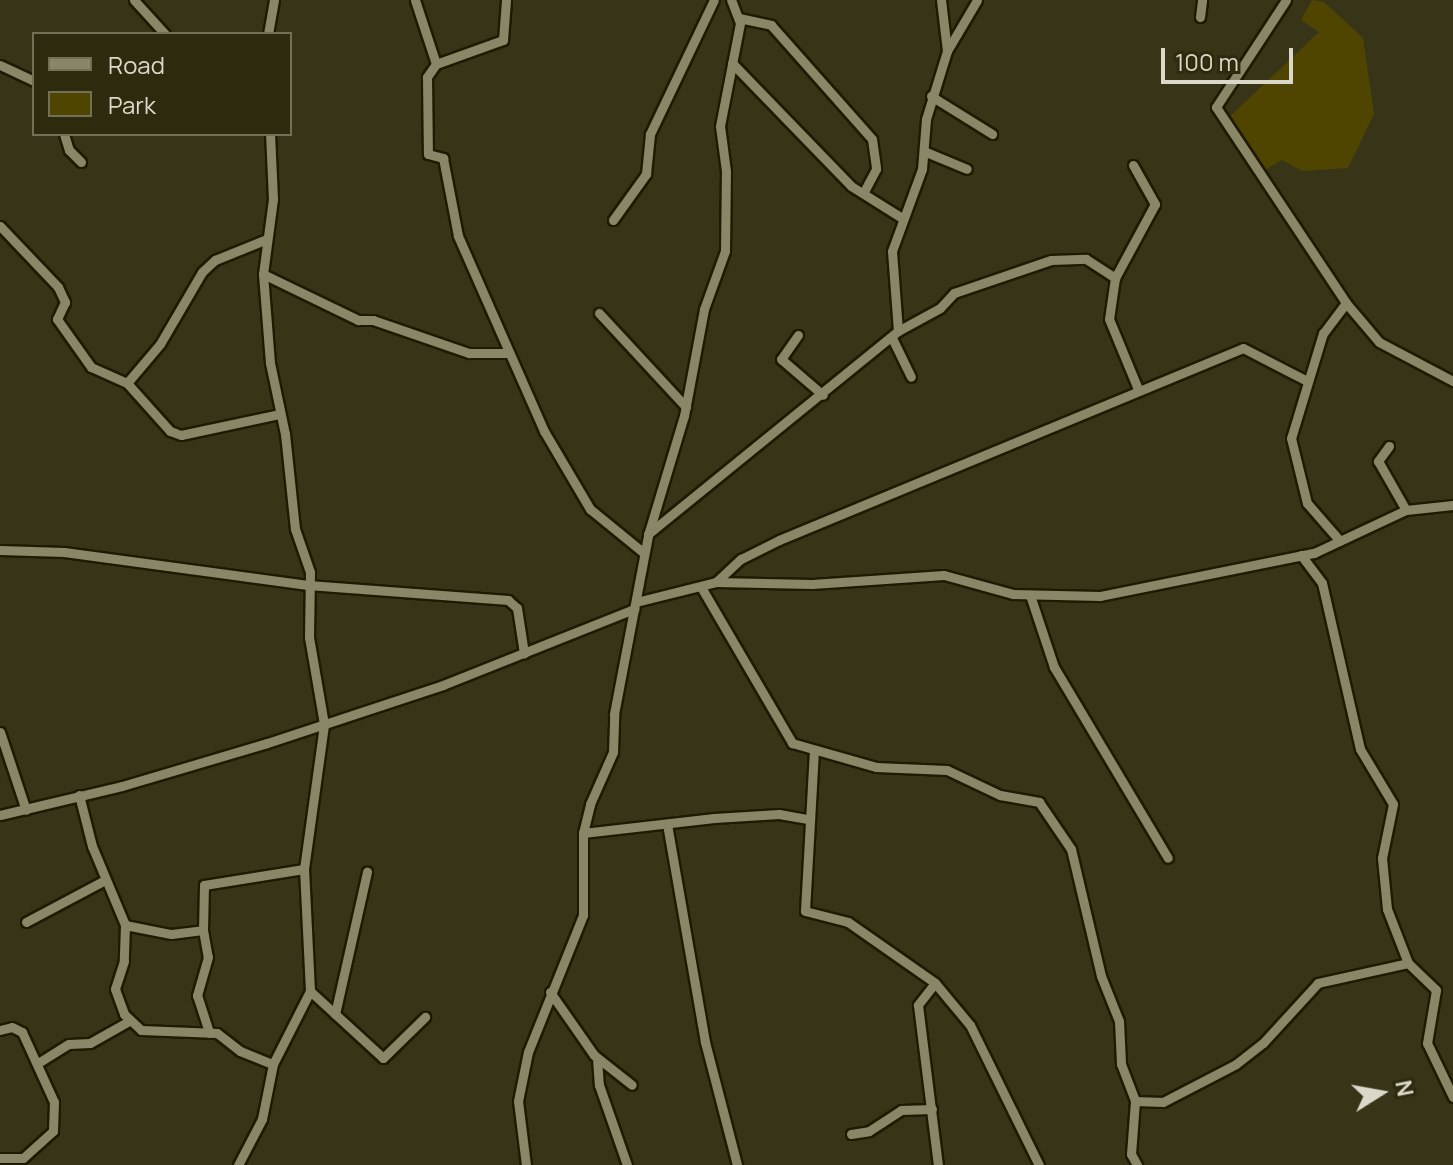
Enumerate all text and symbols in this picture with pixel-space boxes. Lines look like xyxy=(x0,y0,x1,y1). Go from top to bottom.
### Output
legend xyxy=(32,32,292,136)
scale bar xyxy=(1165,32,1297,82)
text: 100 m xyxy=(1175,45,1239,78)
text: Road xyxy=(108,48,165,81)
text: Park xyxy=(108,88,156,121)
north arrow xyxy=(1341,1053,1421,1133)
text: N xyxy=(1388,1078,1421,1099)

